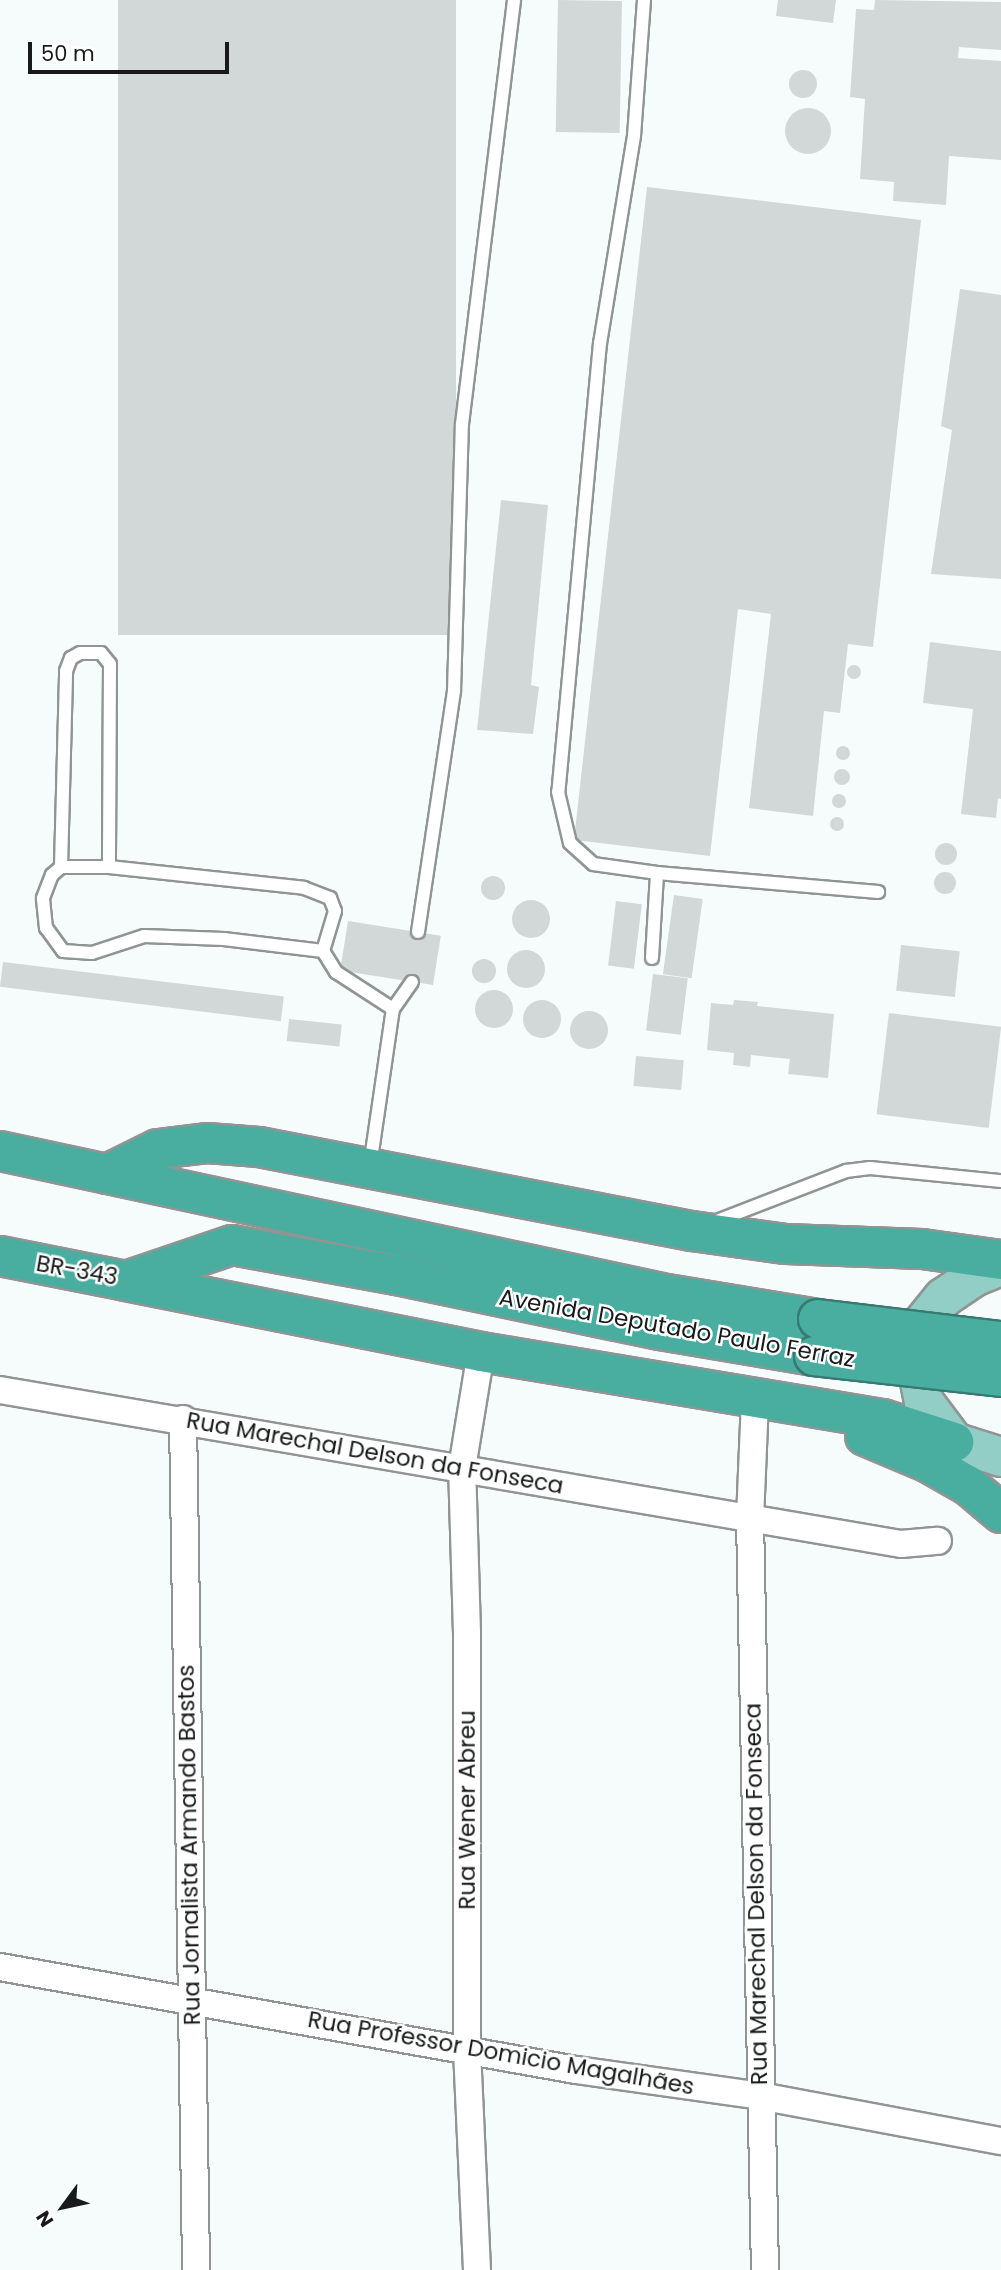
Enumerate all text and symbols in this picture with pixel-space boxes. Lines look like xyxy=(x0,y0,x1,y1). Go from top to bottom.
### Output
scale bar xyxy=(32,28,233,72)
text: 50 m xyxy=(41,39,95,68)
street label: BR-343 xyxy=(34,1249,120,1291)
street label: Avenida Deputado Paulo Ferraz xyxy=(497,1283,857,1373)
street label: Rua Marechal Delson da Fonseca xyxy=(184,1406,566,1500)
street label: Rua Jornalista Armando Bastos xyxy=(172,1664,206,2026)
street label: Rua Marechal Delson da Fonseca xyxy=(739,1703,773,2085)
street label: Rua Wener Abreu xyxy=(453,1710,481,1910)
street label: Rua Professor Domicio Magalhães xyxy=(306,2005,696,2101)
north arrow xyxy=(28,2172,98,2242)
text: N xyxy=(30,2205,60,2232)

